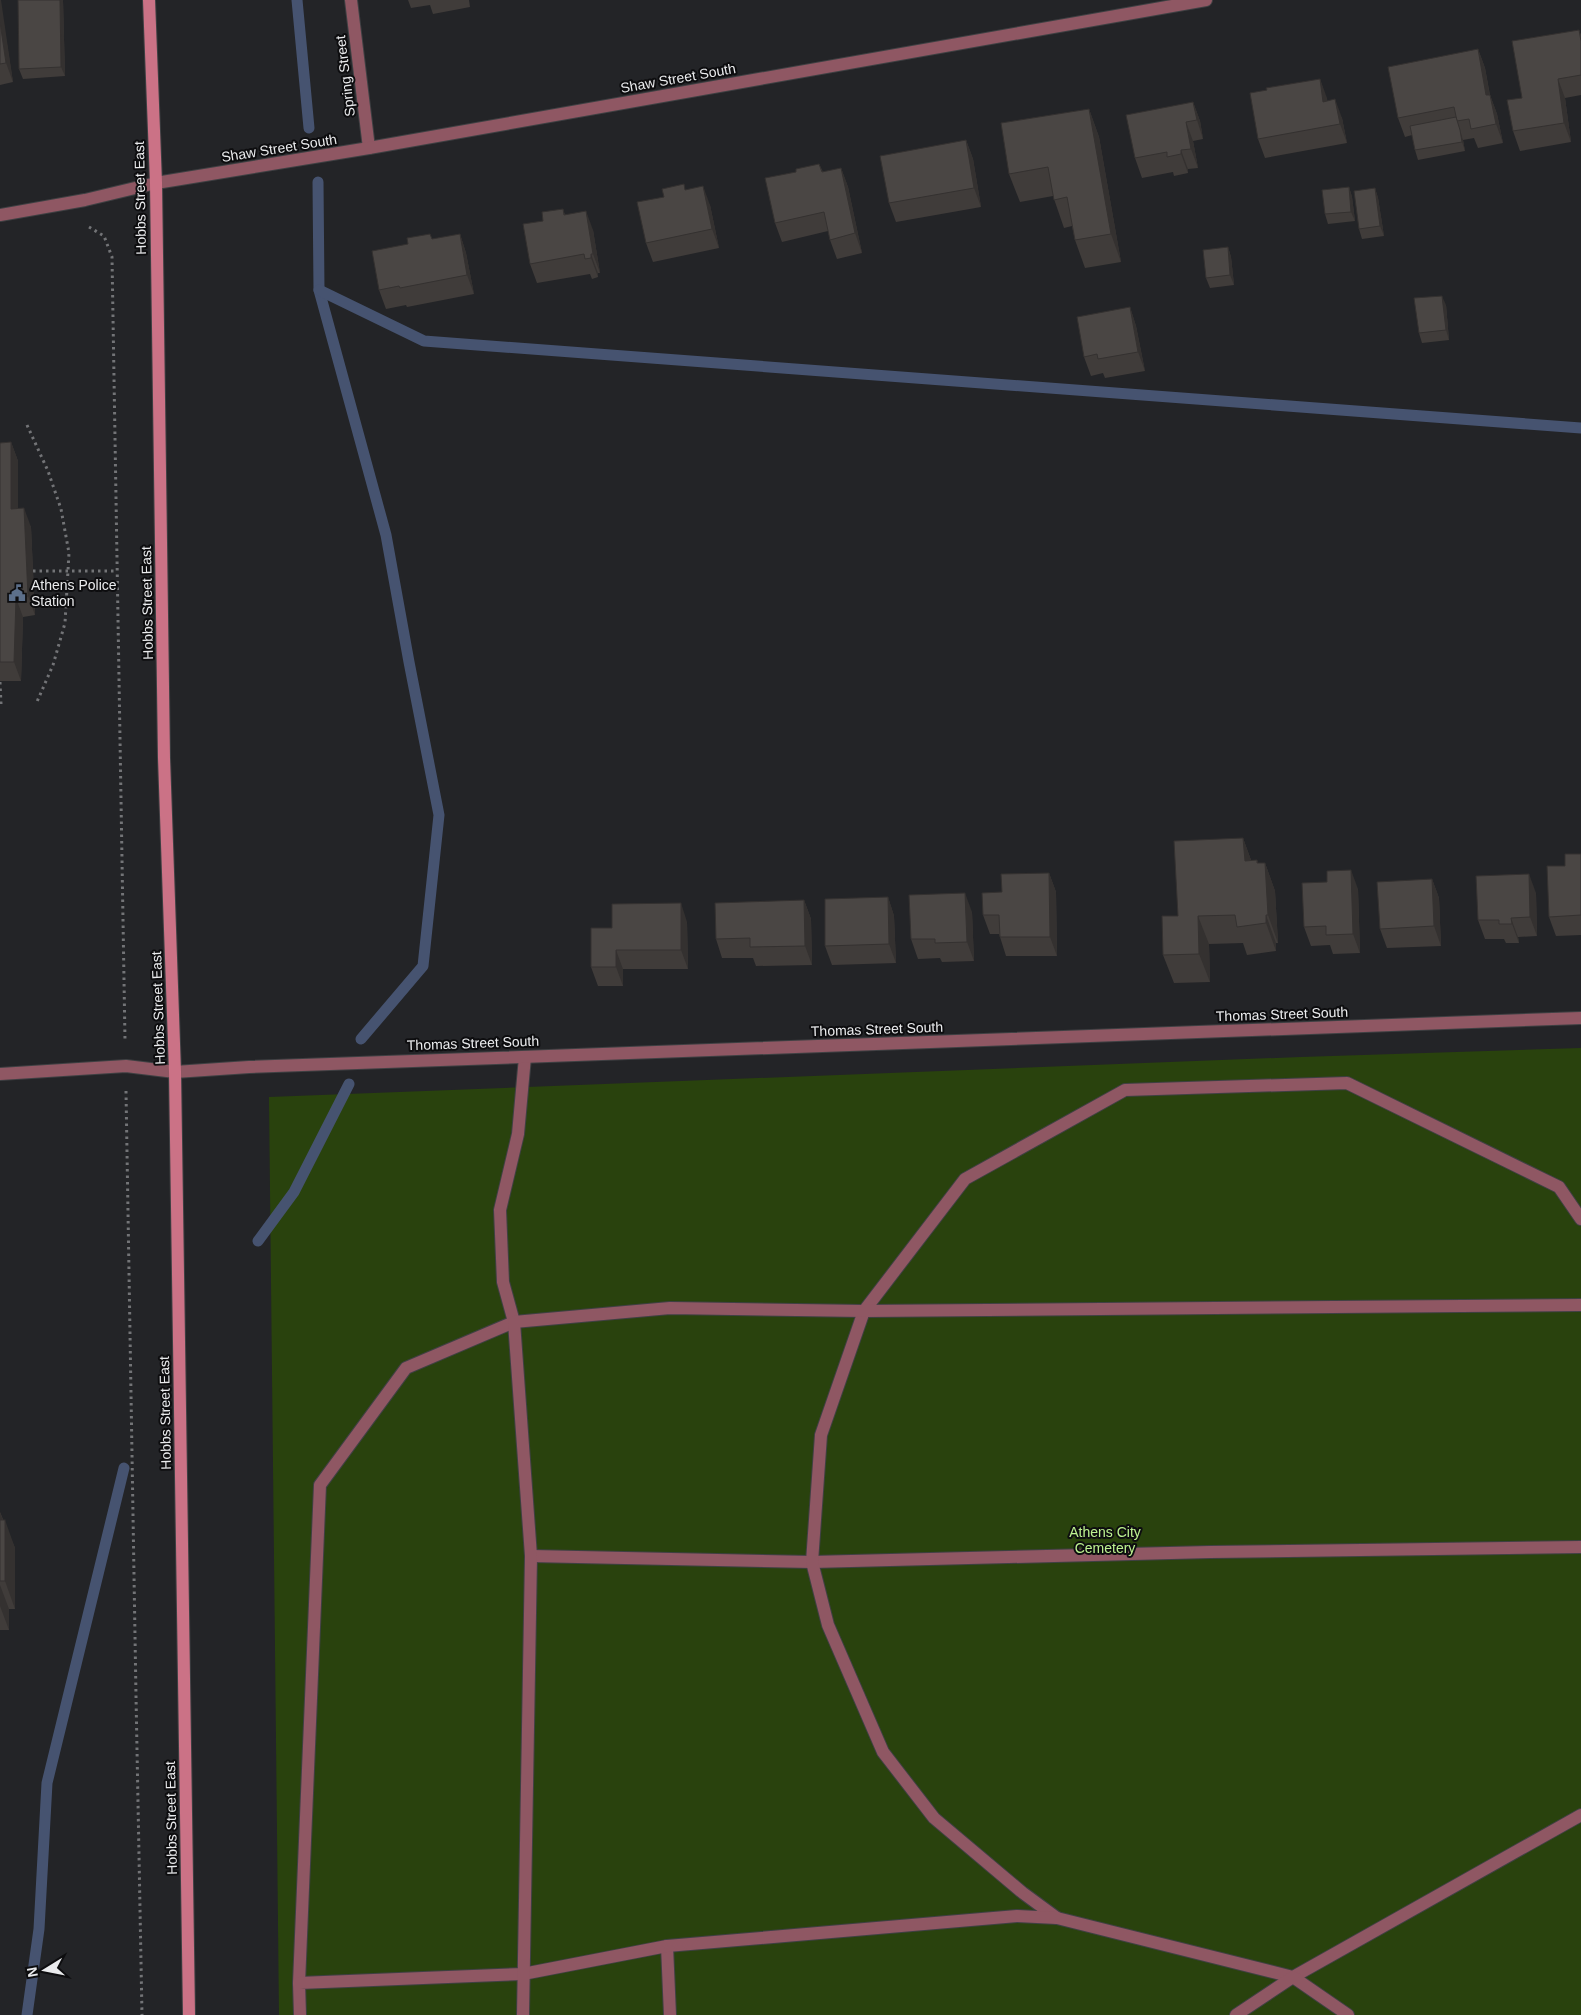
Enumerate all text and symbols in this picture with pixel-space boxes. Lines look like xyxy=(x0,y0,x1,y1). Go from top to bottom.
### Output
street label: Spring Street xyxy=(332,34,358,118)
street label: Shaw Street South xyxy=(619,60,737,96)
street label: Shaw Street South xyxy=(220,131,338,165)
street label: Hobbs Street East xyxy=(131,141,149,255)
street label: Hobbs Street East xyxy=(138,546,156,660)
place label: Athens Police Station xyxy=(31,577,117,609)
public building icon: Athens Police Station xyxy=(7,583,27,603)
street label: Hobbs Street East xyxy=(148,951,168,1065)
street label: Thomas Street South xyxy=(1216,1004,1348,1024)
street label: Thomas Street South xyxy=(811,1019,943,1039)
street label: Thomas Street South xyxy=(407,1033,539,1053)
street label: Hobbs Street East xyxy=(156,1356,174,1470)
park label: Athens City Cemetery xyxy=(1069,1524,1141,1556)
street label: Hobbs Street East xyxy=(162,1761,180,1875)
north arrow xyxy=(20,1945,70,1995)
text: N xyxy=(23,1966,41,1979)

